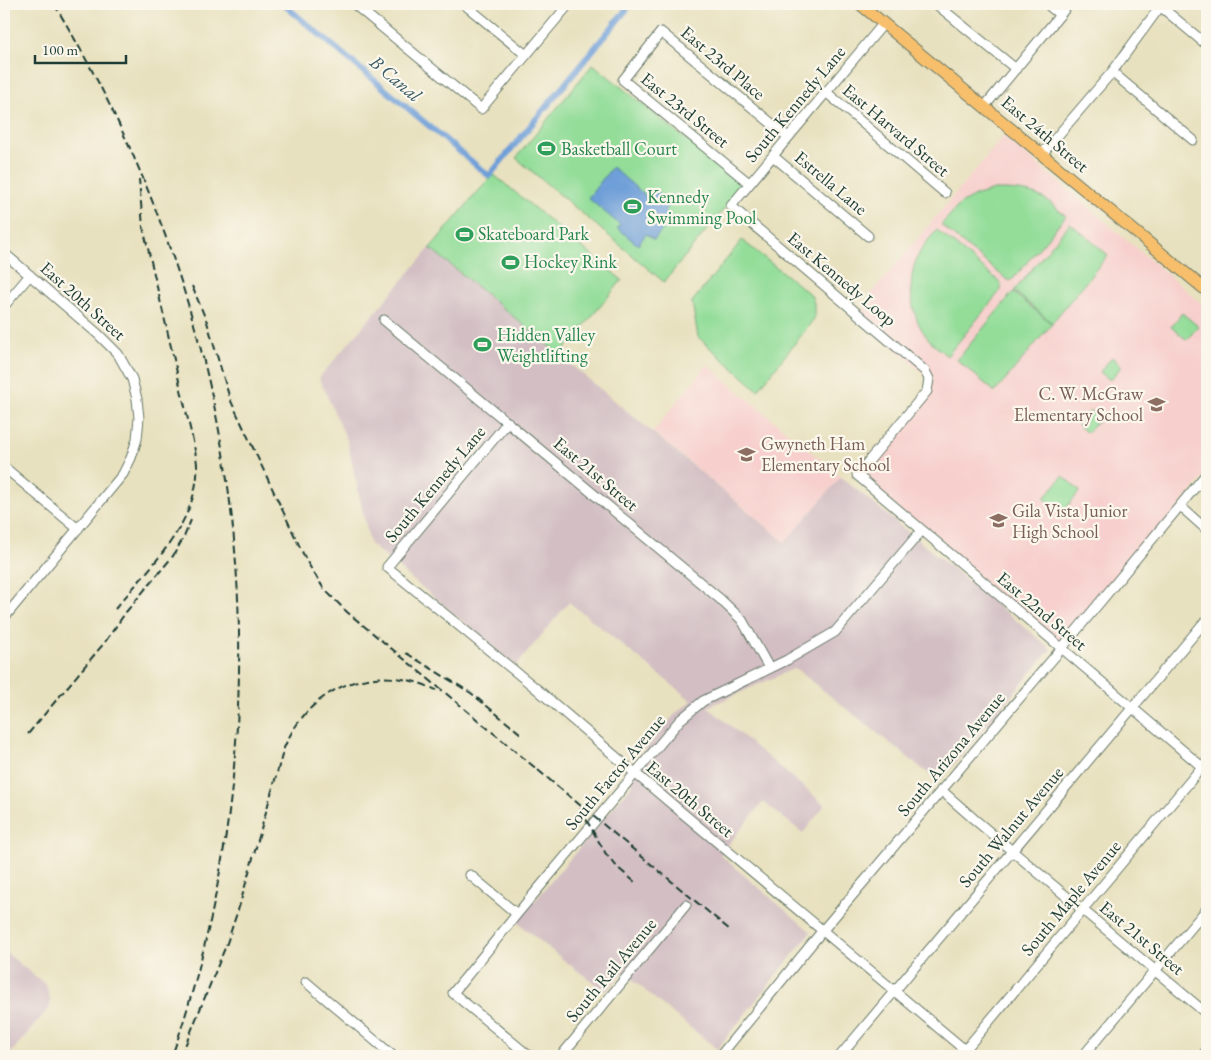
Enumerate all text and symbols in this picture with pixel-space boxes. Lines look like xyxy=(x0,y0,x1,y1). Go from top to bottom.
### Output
street label: East 23rd Place xyxy=(676,21,770,105)
scale bar xyxy=(35,32,126,64)
text: 100 m xyxy=(42,40,79,59)
street label: South Kennedy Lane xyxy=(739,41,850,167)
water label: B Canal xyxy=(364,49,427,108)
street label: East 23rd Street xyxy=(636,67,735,153)
street label: East Harvard Street xyxy=(838,78,955,181)
street label: East 24th Street xyxy=(997,90,1094,177)
place label: Basketball Court xyxy=(561,137,677,160)
sports icon: Basketball Court xyxy=(537,139,557,159)
street label: Estrella Lane xyxy=(790,145,873,220)
place label: Kennedy Swimming Pool xyxy=(647,185,756,229)
sports icon: Kennedy Swimming Pool xyxy=(623,197,643,217)
place label: Skateboard Park xyxy=(478,222,590,245)
sports icon: Skateboard Park xyxy=(454,224,474,244)
street label: East Kennedy Loop xyxy=(783,226,902,331)
place label: Hockey Rink xyxy=(524,250,618,273)
sports icon: Hockey Rink xyxy=(500,252,520,272)
street label: East 20th Street xyxy=(36,256,131,345)
place label: Hidden Valley Weightlifting xyxy=(497,323,595,367)
sports icon: Hidden Valley Weightlifting xyxy=(473,335,493,355)
place label: C. W. McGraw Elementary School xyxy=(1014,382,1144,426)
school or university icon: C. W. McGraw Elementary School xyxy=(1147,394,1167,414)
street label: South Kennedy Lane xyxy=(379,421,490,547)
street label: East 21st Street xyxy=(549,431,644,516)
place label: Gwyneth Ham Elementary School xyxy=(761,432,890,476)
school or university icon: Gwyneth Ham Elementary School xyxy=(737,444,757,464)
place label: Gila Vista Junior High School xyxy=(1012,499,1127,543)
school or university icon: Gila Vista Junior High School xyxy=(988,511,1008,531)
street label: East 22nd Street xyxy=(992,566,1092,655)
street label: South Arizona Avenue xyxy=(892,687,1010,821)
street label: South Factor Avenue xyxy=(559,709,670,834)
street label: East 20th Street xyxy=(642,755,739,842)
street label: South Walnut Avenue xyxy=(953,761,1068,892)
street label: South Maple Avenue xyxy=(1016,835,1126,960)
street label: East 21st Street xyxy=(1095,895,1190,980)
street label: South Rail Avenue xyxy=(560,913,661,1027)

